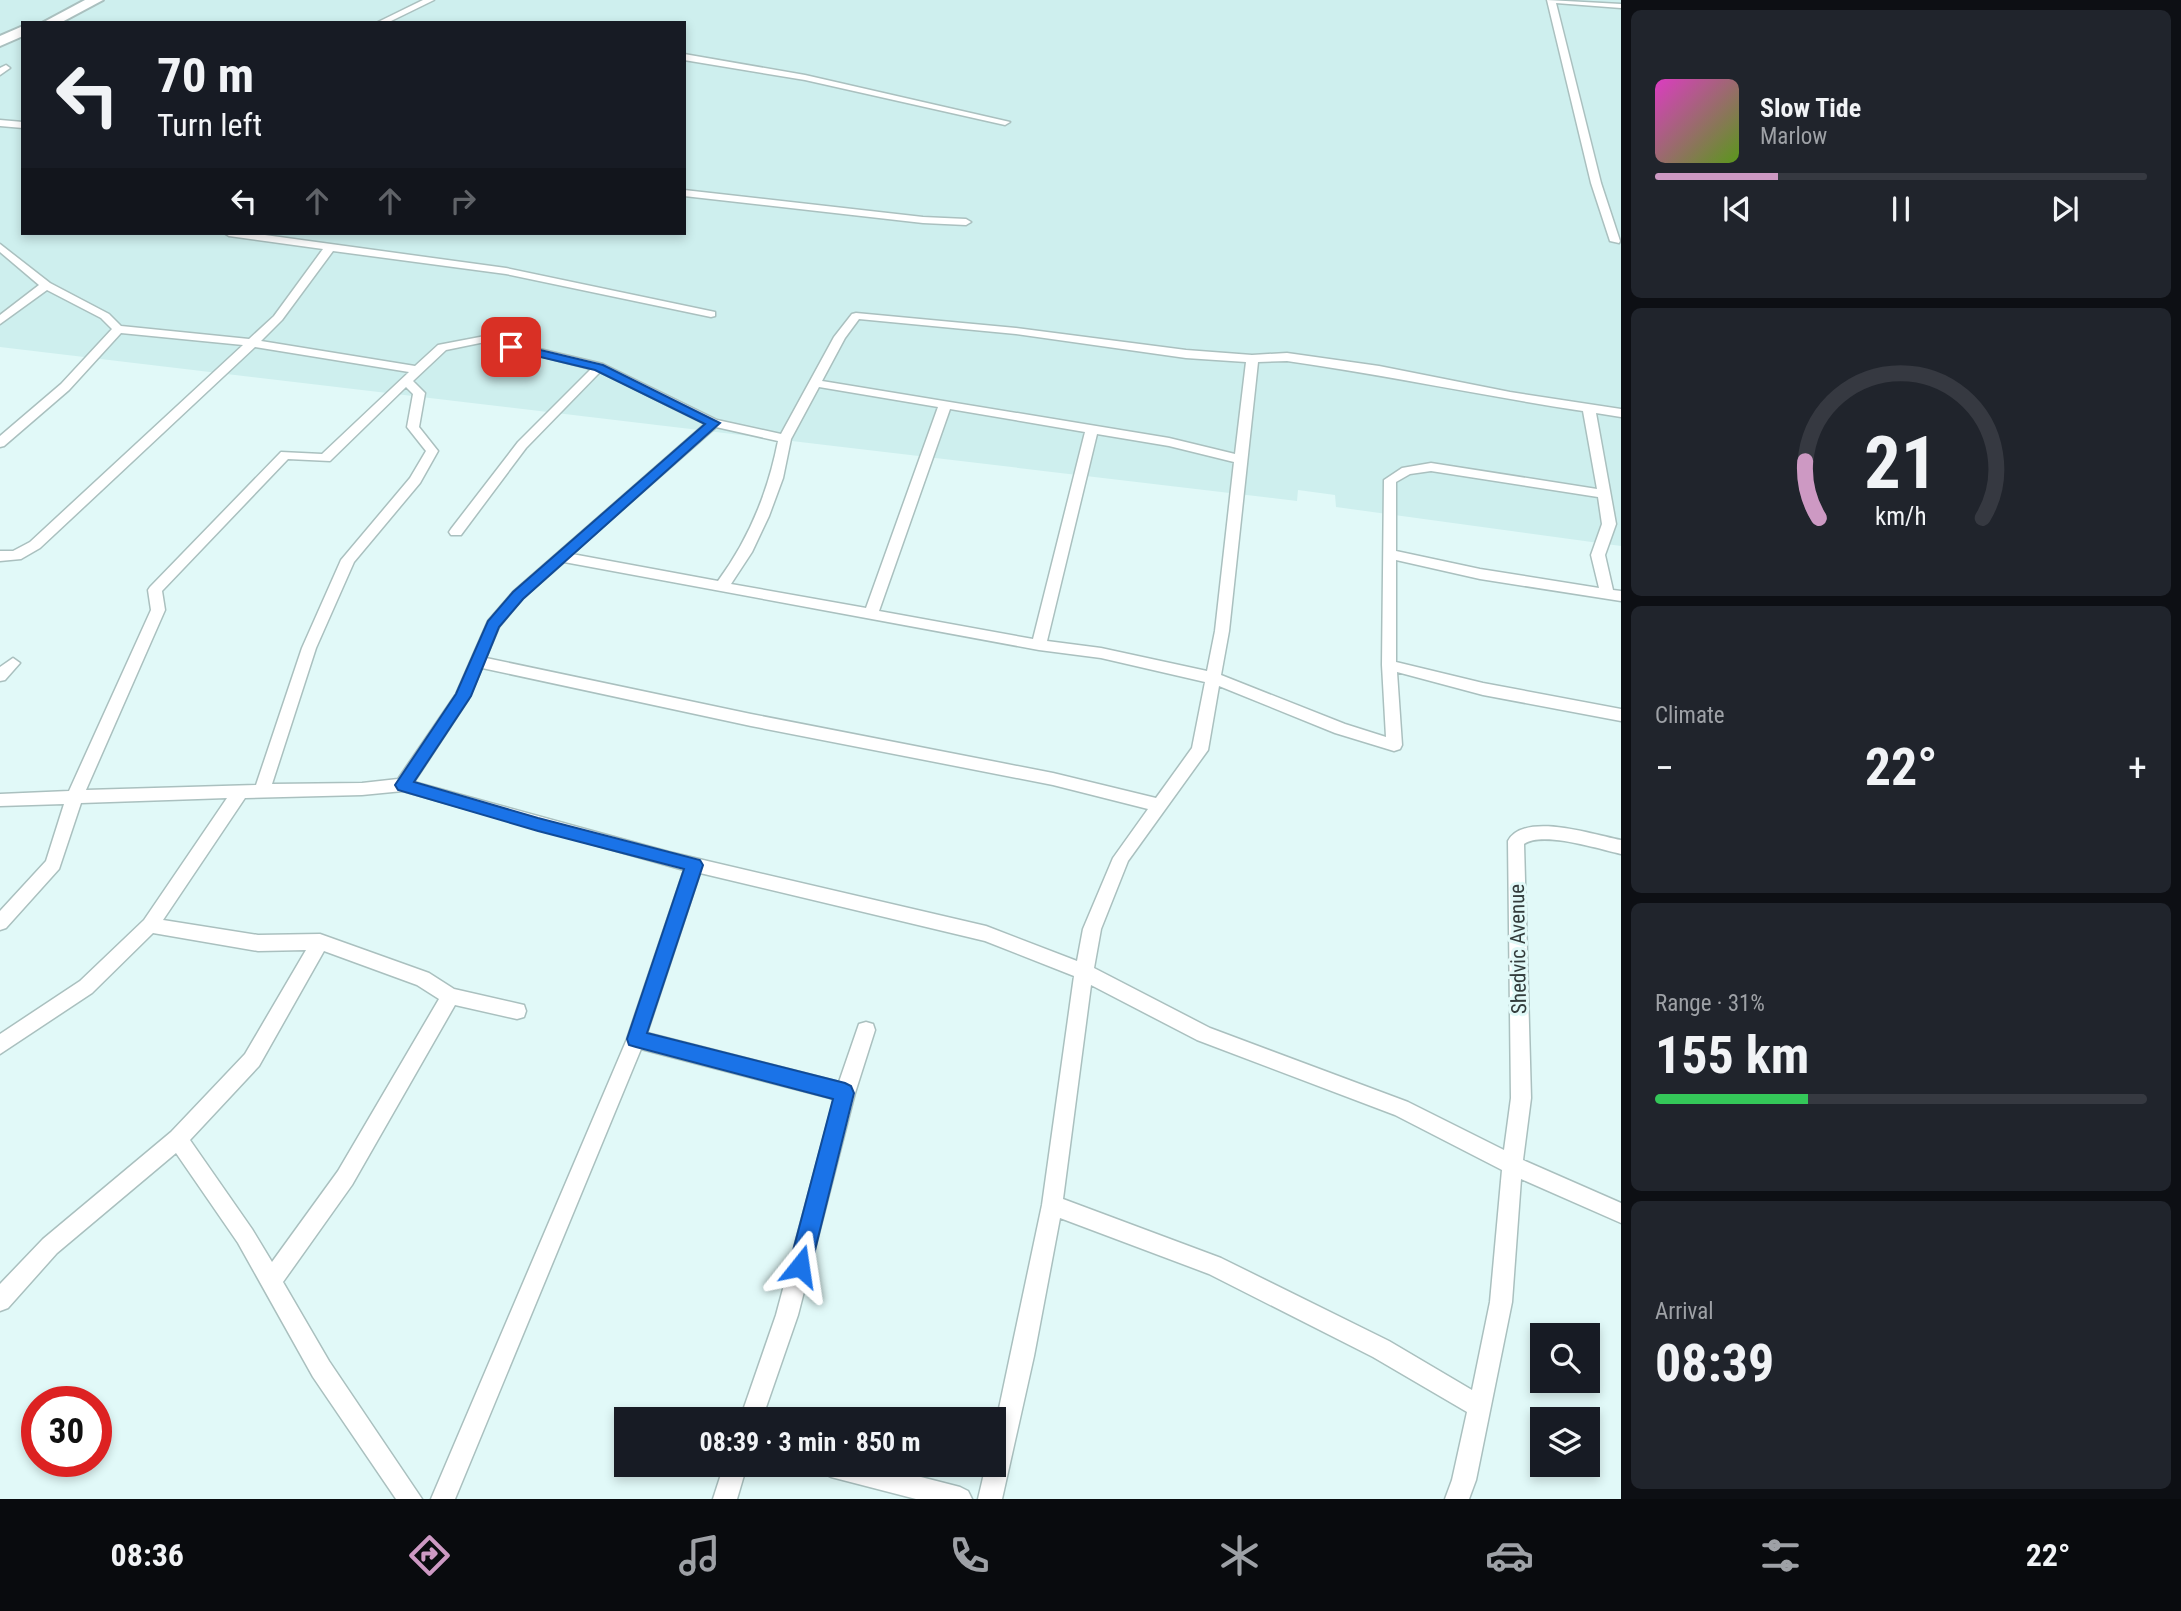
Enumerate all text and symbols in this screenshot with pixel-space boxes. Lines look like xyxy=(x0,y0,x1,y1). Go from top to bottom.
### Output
text: 70 m xyxy=(157,47,254,104)
icon: left xyxy=(42,49,133,140)
text: Slow Tide xyxy=(1760,93,1861,123)
text: Turn left xyxy=(157,106,262,144)
text: Marlow xyxy=(1760,123,1827,150)
icon: left xyxy=(225,182,263,220)
icon: ahead xyxy=(298,182,336,220)
icon: ahead xyxy=(371,182,409,220)
icon: right xyxy=(444,182,482,220)
icon: previous xyxy=(1718,190,1756,228)
icon: pause xyxy=(1882,190,1920,228)
icon: next xyxy=(2046,190,2084,228)
pin xyxy=(481,317,541,377)
icon: arrive xyxy=(492,328,530,366)
text: 21 xyxy=(1864,420,1938,506)
text: km/h xyxy=(1875,501,1927,530)
text: Climate xyxy=(1655,702,1725,729)
text: 22° xyxy=(1865,737,1937,798)
text: − xyxy=(1655,746,1674,790)
text: + xyxy=(2128,746,2147,790)
street label: Shedvic Avenue xyxy=(1505,884,1531,1014)
text: Range · 31% xyxy=(1655,990,1765,1017)
text: 155 km xyxy=(1655,1025,1809,1086)
position arrow xyxy=(763,1229,837,1303)
text: Arrival xyxy=(1655,1298,1714,1325)
map controls xyxy=(1530,1323,1600,1477)
button: search xyxy=(1530,1323,1600,1393)
text: 08:39 xyxy=(1655,1333,1774,1394)
speed limit sign: 30 xyxy=(21,1386,112,1477)
button: layers xyxy=(1530,1407,1600,1477)
text: 08:39 · 3 min · 850 m xyxy=(700,1427,920,1457)
icon: directions xyxy=(405,1531,454,1580)
icon: music xyxy=(675,1531,724,1580)
icon: phone xyxy=(945,1531,994,1580)
icon: climate xyxy=(1215,1531,1264,1580)
icon: car xyxy=(1485,1531,1534,1580)
icon: filters xyxy=(1756,1531,1805,1580)
text: 08:36 xyxy=(111,1536,184,1574)
text: 22° xyxy=(2026,1536,2070,1574)

